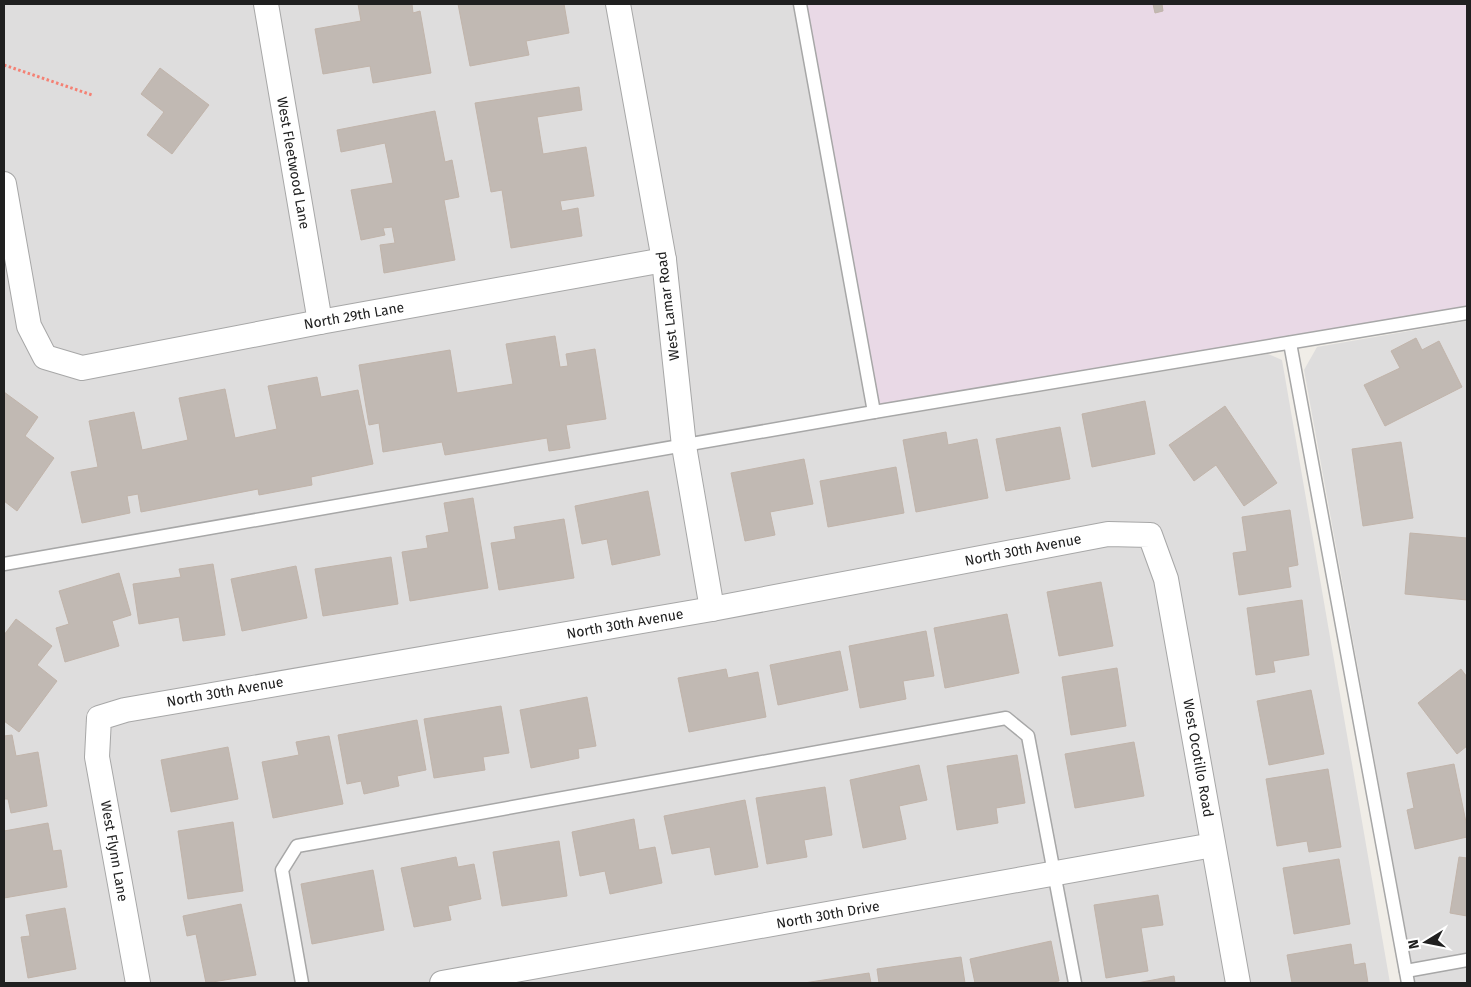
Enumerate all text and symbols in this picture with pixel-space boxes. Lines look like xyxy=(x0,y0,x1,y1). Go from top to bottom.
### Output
street label: West Fleetwood Lane xyxy=(273,95,313,231)
street label: West Lamar Road xyxy=(653,250,683,362)
street label: North 29th Lane xyxy=(303,299,405,333)
street label: North 30th Avenue xyxy=(963,530,1083,570)
street label: North 30th Avenue xyxy=(565,605,685,643)
street label: North 30th Avenue xyxy=(165,673,285,711)
street label: West Ocotillo Road xyxy=(1179,697,1217,819)
street label: West Flynn Lane xyxy=(97,799,131,903)
street label: North 30th Drive xyxy=(775,898,881,932)
north arrow xyxy=(1401,917,1451,967)
text: N xyxy=(1405,938,1423,950)

